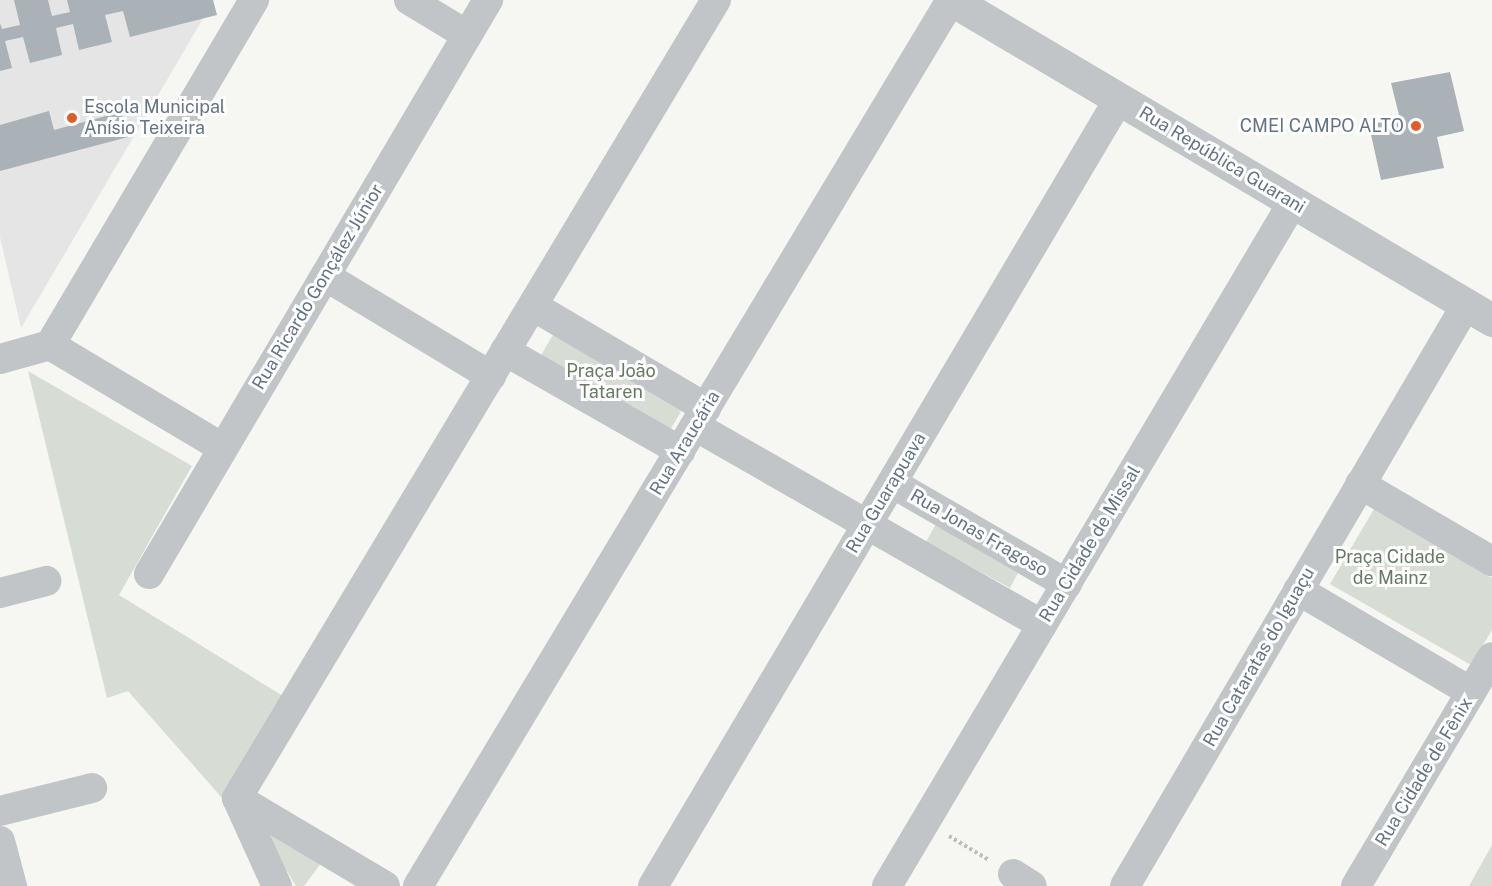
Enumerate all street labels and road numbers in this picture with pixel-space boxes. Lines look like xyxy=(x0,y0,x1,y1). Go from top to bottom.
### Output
street label: Rua República Guarani xyxy=(1135,102,1309,218)
street label: Rua Ricardo Gonçález Júnior xyxy=(248,180,388,394)
street label: Rua Araucária xyxy=(645,387,725,499)
street label: Rua Guarapuava xyxy=(842,429,930,557)
street label: Rua Cidade de Missal xyxy=(1035,462,1145,626)
street label: Rua Jonas Fragoso xyxy=(906,485,1052,581)
street label: Rua Cataratas do Iguaçu xyxy=(1199,563,1319,751)
street label: Rua Cidade de Fênix xyxy=(1371,693,1477,851)

